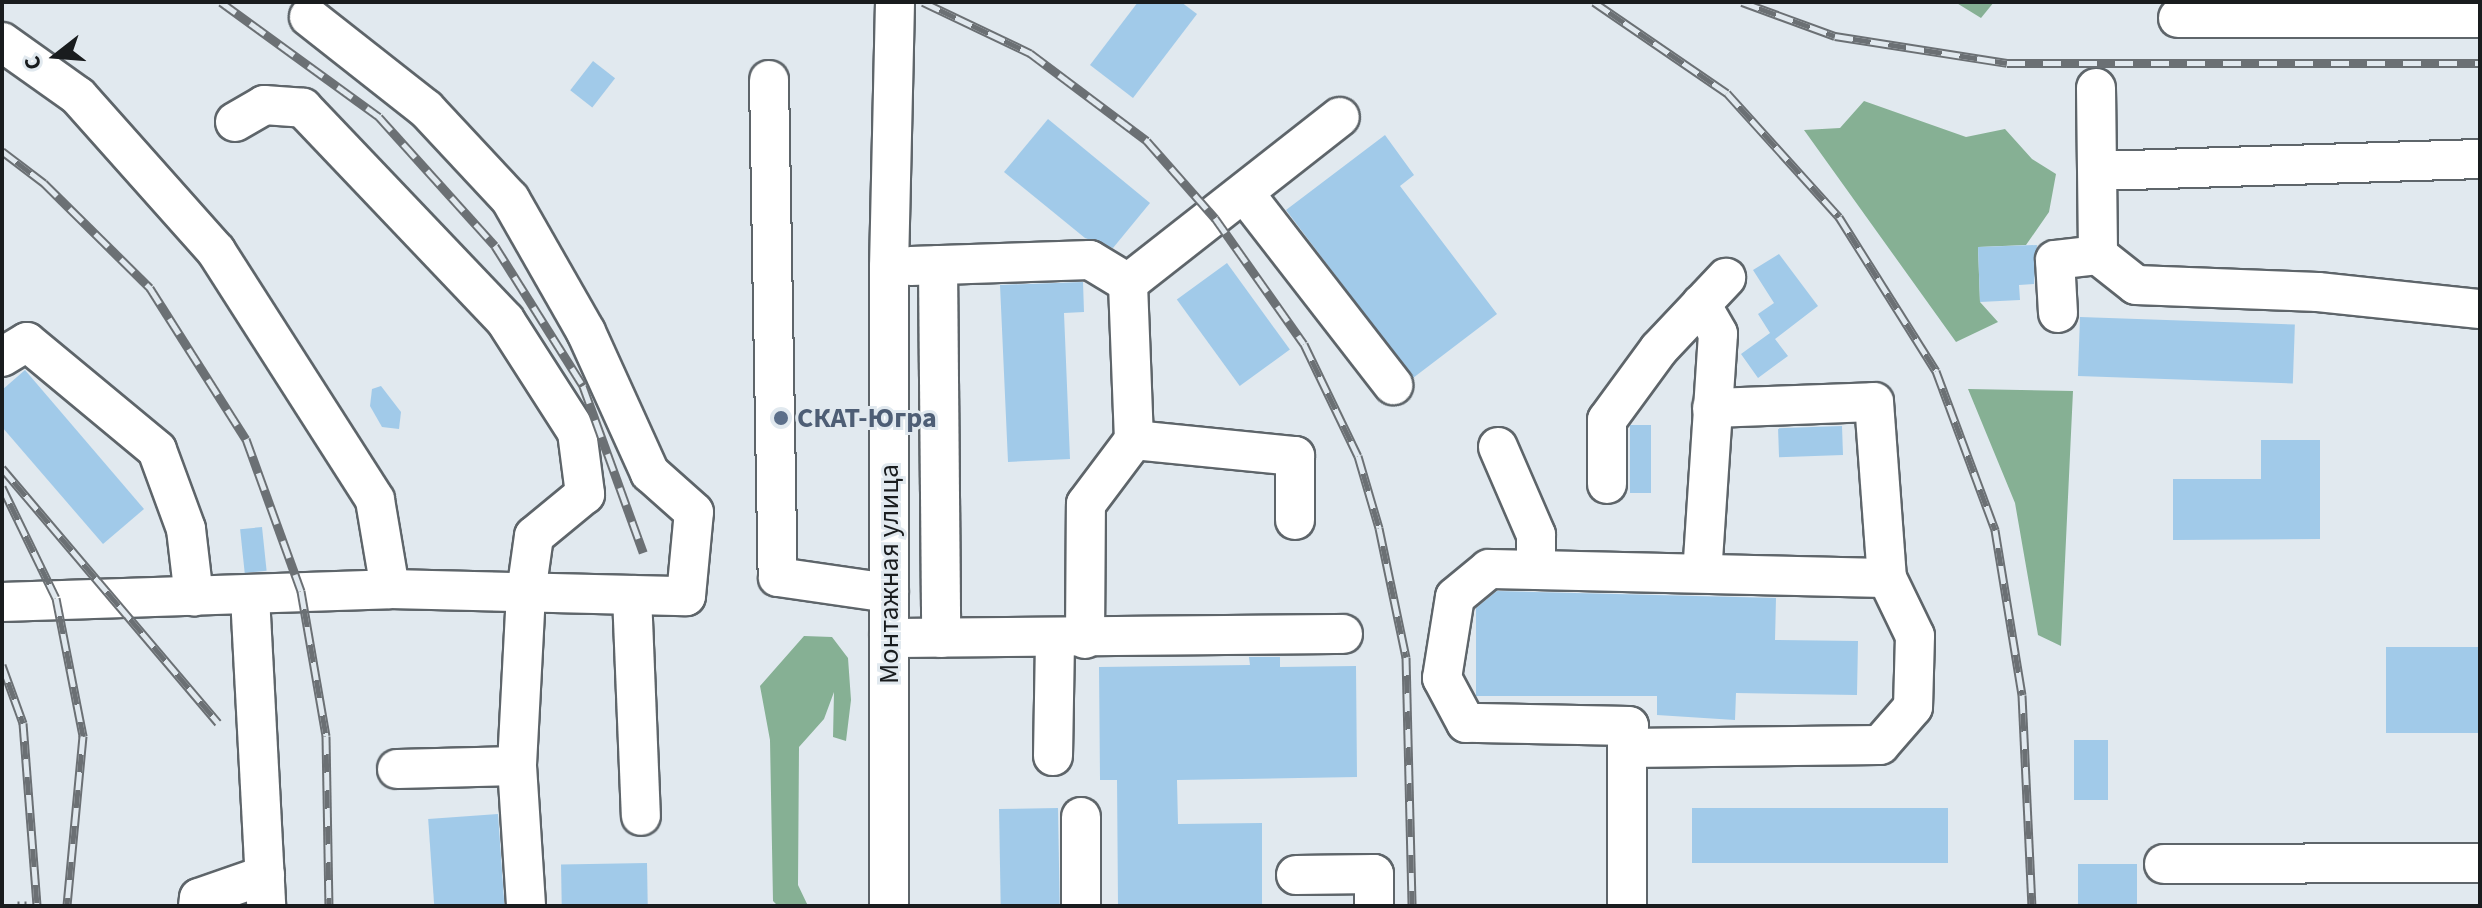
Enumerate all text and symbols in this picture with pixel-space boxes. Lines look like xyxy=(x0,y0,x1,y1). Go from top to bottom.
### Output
north arrow xyxy=(16,16,96,96)
text: С xyxy=(16,52,50,74)
place label: СКАТ-Югра xyxy=(797,401,937,435)
marker: СКАТ-Югра xyxy=(772,409,790,427)
street label: Монтажная улица xyxy=(872,464,906,684)

